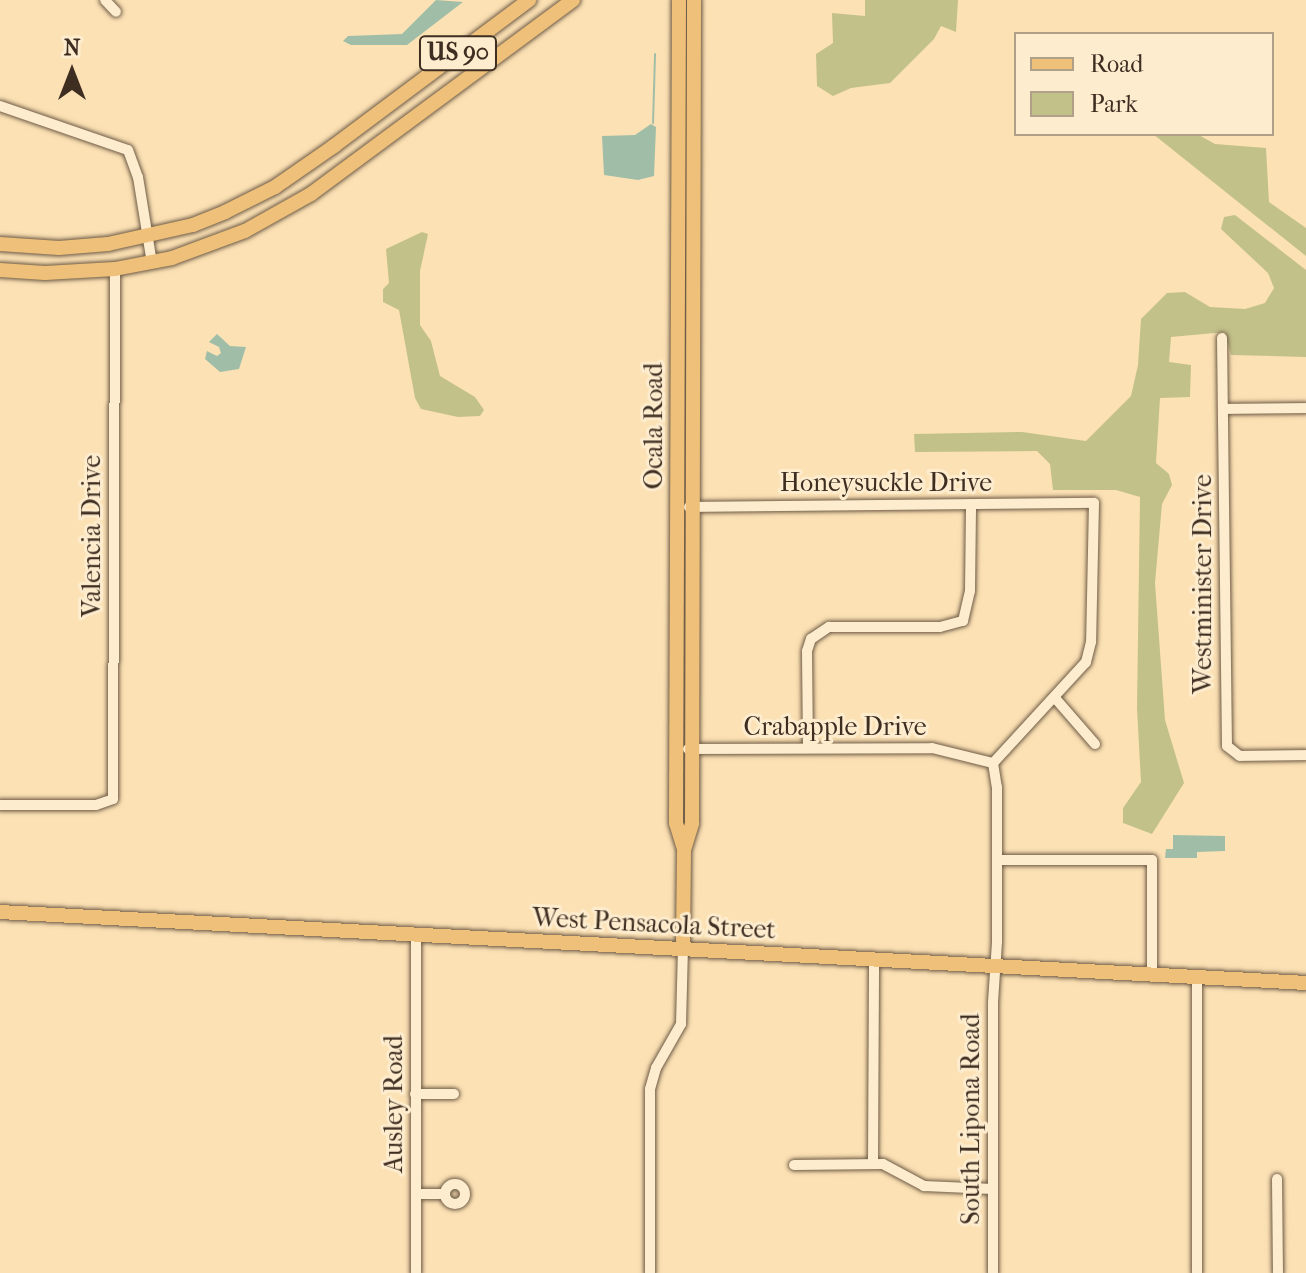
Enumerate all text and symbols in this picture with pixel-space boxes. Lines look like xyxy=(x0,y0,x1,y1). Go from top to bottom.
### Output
north arrow xyxy=(32,32,112,112)
legend xyxy=(1014,32,1274,136)
road number: US 90 xyxy=(418,33,498,73)
text: N xyxy=(64,35,80,61)
text: Road xyxy=(1090,50,1143,78)
text: Park xyxy=(1090,90,1138,118)
street label: Ocala Road xyxy=(638,363,670,489)
street label: Valencia Drive xyxy=(76,455,108,617)
street label: Honeysuckle Drive xyxy=(780,467,992,499)
street label: Westminister Drive xyxy=(1187,474,1219,694)
street label: Crabapple Drive xyxy=(743,711,927,743)
street label: West Pensacola Street xyxy=(532,902,776,946)
street label: South Lipona Road xyxy=(955,1013,987,1225)
street label: Ausley Road xyxy=(378,1035,410,1173)

